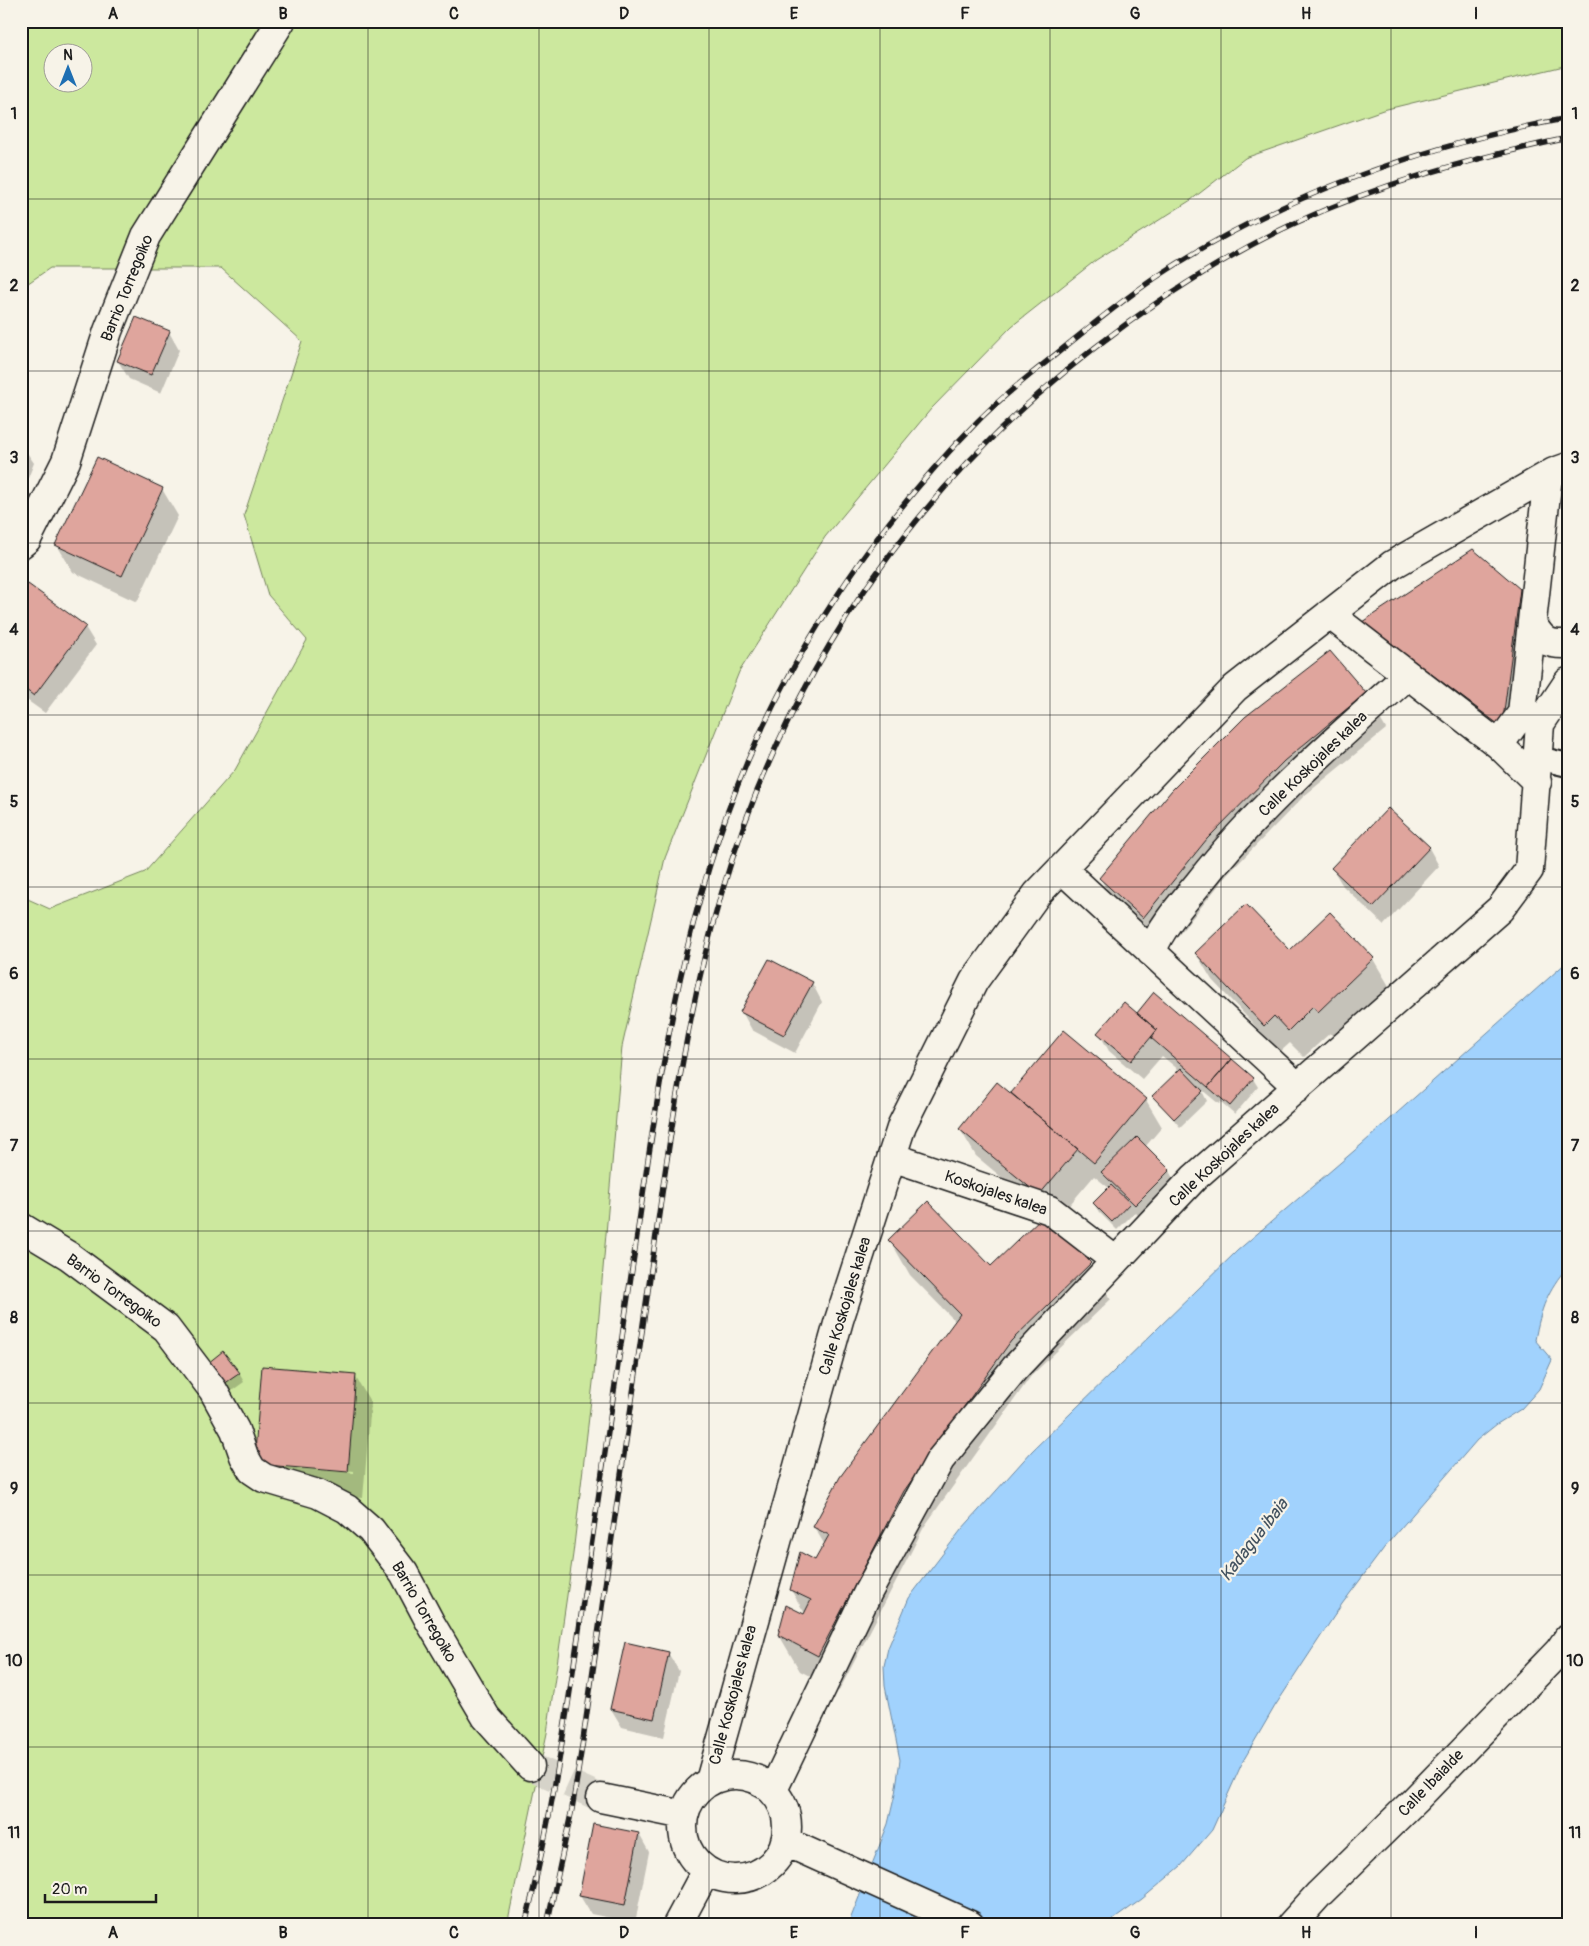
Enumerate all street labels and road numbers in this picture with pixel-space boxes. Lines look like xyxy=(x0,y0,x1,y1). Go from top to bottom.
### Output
street label: Barrio Torregoiko xyxy=(96,231,158,344)
street label: Calle Koskojales kalea xyxy=(1254,707,1372,821)
street label: Calle Koskojales kalea xyxy=(1165,1099,1283,1211)
street label: Koskojales kalea xyxy=(942,1166,1050,1220)
street label: Calle Koskojales kalea xyxy=(814,1234,876,1378)
street label: Barrio Torregoiko xyxy=(62,1250,166,1333)
street label: Barrio Torregoiko xyxy=(387,1558,461,1666)
street label: Calle Koskojales kalea xyxy=(705,1623,761,1767)
street label: Calle Ibaialde xyxy=(1394,1745,1468,1821)

